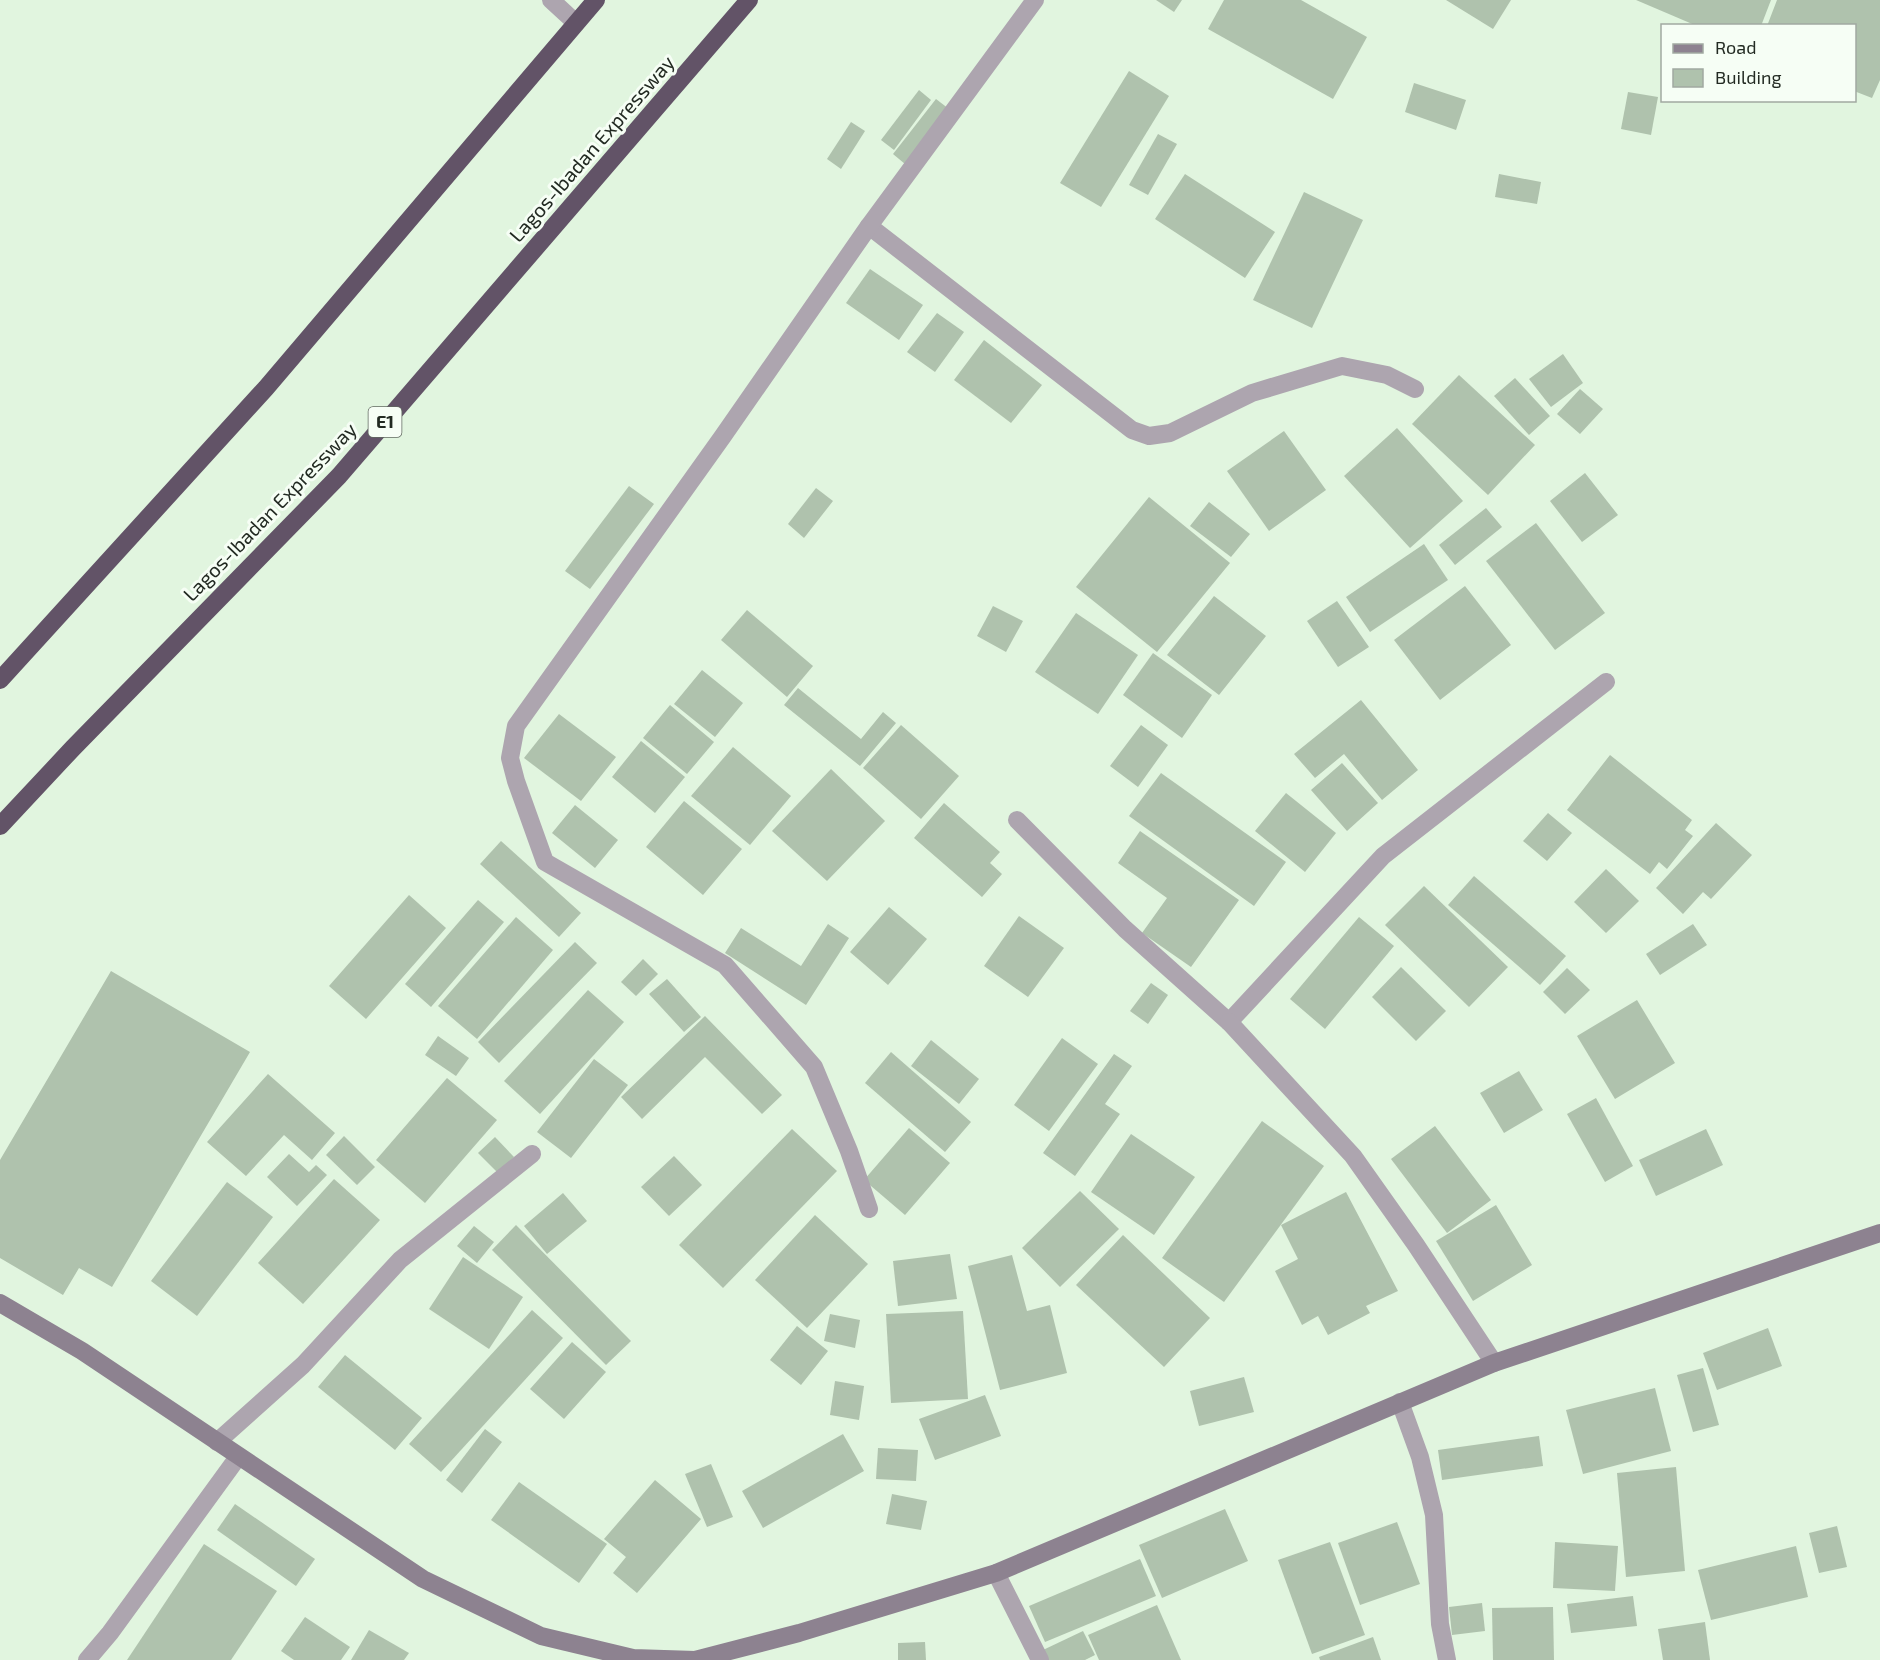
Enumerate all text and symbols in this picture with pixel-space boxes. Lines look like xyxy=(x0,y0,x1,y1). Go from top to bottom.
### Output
legend xyxy=(1661,24,1856,102)
text: Road xyxy=(1715,36,1756,58)
street label: Lagos-Ibadan Expressway xyxy=(504,50,679,246)
text: Building xyxy=(1715,66,1782,88)
road number: E1 xyxy=(368,407,402,437)
street label: Lagos-Ibadan Expressway xyxy=(178,417,361,606)

